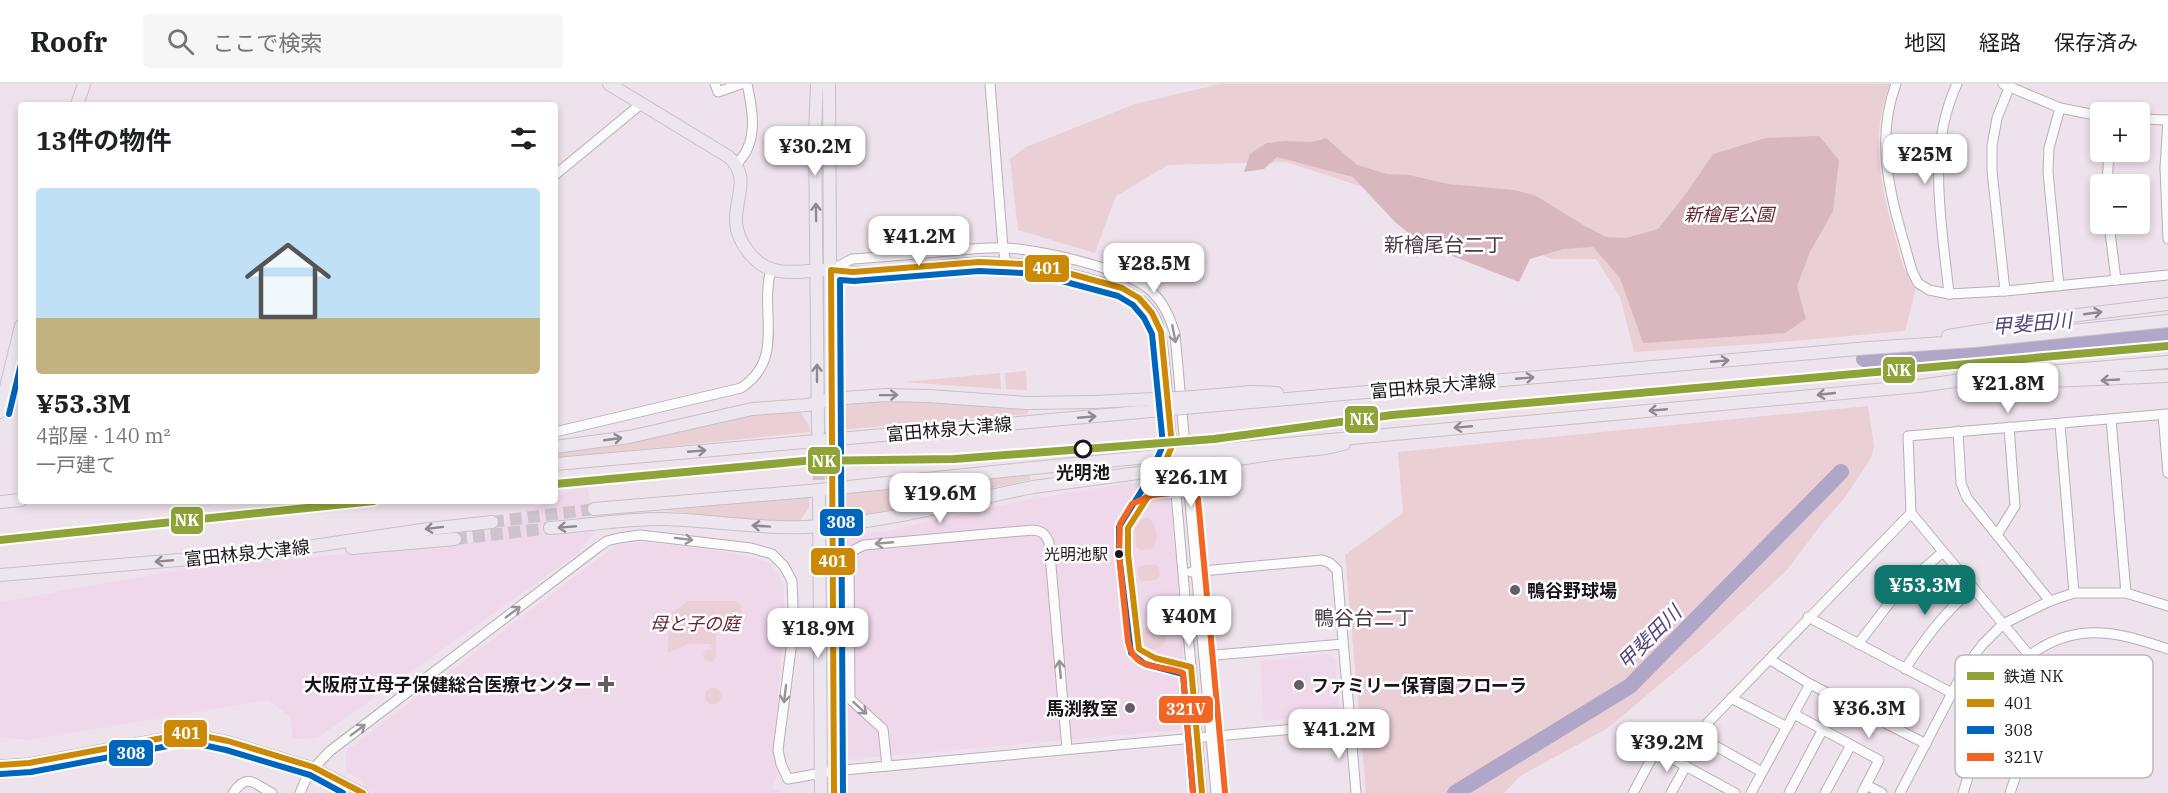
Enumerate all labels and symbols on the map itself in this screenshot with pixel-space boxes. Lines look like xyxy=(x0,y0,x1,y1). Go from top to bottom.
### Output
pin: ¥30.2M xyxy=(766,126,864,177)
pin: ¥25M xyxy=(1889,134,1961,185)
one-way arrow xyxy=(811,202,822,222)
park label: 新檜尾公園 xyxy=(1684,203,1777,226)
pin: ¥41.2M xyxy=(870,216,968,267)
district label: 新檜尾台二丁 xyxy=(1384,231,1504,258)
pin: ¥28.5M xyxy=(1105,243,1203,294)
line badge: 401 xyxy=(1024,254,1070,283)
text: 401 xyxy=(1033,258,1061,278)
water label: 甲斐田川 xyxy=(1991,306,2075,340)
one-way arrow xyxy=(2083,307,2103,318)
one-way arrow xyxy=(1169,324,1180,343)
one-way arrow xyxy=(1709,355,1729,366)
line badge: NK xyxy=(1882,356,1916,384)
text: NK xyxy=(1887,360,1912,380)
pin: ¥21.8M xyxy=(1959,363,2057,414)
one-way arrow xyxy=(811,364,823,384)
street label: 富田林泉大津線 xyxy=(1369,369,1497,403)
one-way arrow xyxy=(1515,372,1535,383)
one-way arrow xyxy=(2100,374,2120,385)
one-way arrow xyxy=(878,389,898,401)
one-way arrow xyxy=(1816,389,1836,400)
line badge: NK xyxy=(1344,405,1379,434)
one-way arrow xyxy=(1648,405,1668,416)
text: NK xyxy=(1350,409,1375,429)
one-way arrow xyxy=(1076,411,1096,422)
street label: 富田林泉大津線 xyxy=(885,412,1013,446)
one-way arrow xyxy=(1454,422,1474,433)
one-way arrow xyxy=(603,433,622,444)
marker: 光明池 xyxy=(1074,440,1092,458)
one-way arrow xyxy=(686,445,706,456)
line badge: NK xyxy=(807,446,841,475)
text: NK xyxy=(812,451,837,471)
pin: ¥26.1M xyxy=(1142,457,1240,508)
place label: 光明池 xyxy=(1056,461,1110,484)
pin: ¥19.6M xyxy=(891,473,989,524)
line badge: NK xyxy=(170,506,204,535)
line badge: 308 xyxy=(819,508,864,537)
text: NK xyxy=(175,510,200,530)
text: 308 xyxy=(827,512,856,532)
one-way arrow xyxy=(752,521,772,532)
one-way arrow xyxy=(557,522,577,533)
one-way arrow xyxy=(425,523,445,534)
one-way arrow xyxy=(673,534,693,545)
street label: 富田林泉大津線 xyxy=(183,535,311,571)
one-way arrow xyxy=(874,538,894,549)
place label: 光明池駅 xyxy=(1044,544,1108,564)
line badge: 401 xyxy=(810,547,856,576)
marker: 光明池駅 xyxy=(1113,548,1125,560)
text: 401 xyxy=(819,551,847,571)
one-way arrow xyxy=(154,556,174,567)
pin: ¥53.3M xyxy=(1876,565,1974,616)
place label: 鴨谷野球場 xyxy=(1527,579,1617,602)
marker: 鴨谷野球場 xyxy=(1508,583,1522,597)
pin: ¥40M xyxy=(1153,596,1225,647)
water label: 甲斐田川 xyxy=(1611,598,1688,675)
district label: 鴨谷台二丁 xyxy=(1314,604,1414,631)
one-way arrow xyxy=(505,606,521,618)
pin: ¥18.9M xyxy=(769,608,867,659)
park label: 母と子の庭 xyxy=(650,612,743,635)
legend xyxy=(1955,655,2153,778)
one-way arrow xyxy=(1054,660,1065,680)
text: 鉄道 NK xyxy=(2004,666,2063,686)
place label: 大阪府立母子保健総合医療センター xyxy=(304,673,592,696)
place label: ファミリー保育園フローラ xyxy=(1311,674,1527,697)
marker: 大阪府立母子保健総合医療センター xyxy=(597,675,615,693)
marker: ファミリー保育園フローラ xyxy=(1292,678,1306,692)
one-way arrow xyxy=(779,684,790,704)
pin: ¥36.3M xyxy=(1820,688,1918,739)
text: 401 xyxy=(2004,693,2033,713)
line badge: 321V xyxy=(1158,695,1214,724)
place label: 馬渕教室 xyxy=(1046,697,1118,720)
text: 321V xyxy=(1166,699,1206,719)
one-way arrow xyxy=(852,701,867,715)
marker: 馬渕教室 xyxy=(1123,701,1137,715)
pin: ¥41.2M xyxy=(1290,709,1388,760)
line badge: 401 xyxy=(163,719,208,748)
text: 308 xyxy=(2004,720,2033,740)
pin: ¥39.2M xyxy=(1618,722,1716,773)
text: 401 xyxy=(172,723,200,743)
one-way arrow xyxy=(349,723,365,736)
line badge: 308 xyxy=(108,739,154,767)
text: 308 xyxy=(117,743,146,763)
text: 321V xyxy=(2004,747,2044,767)

